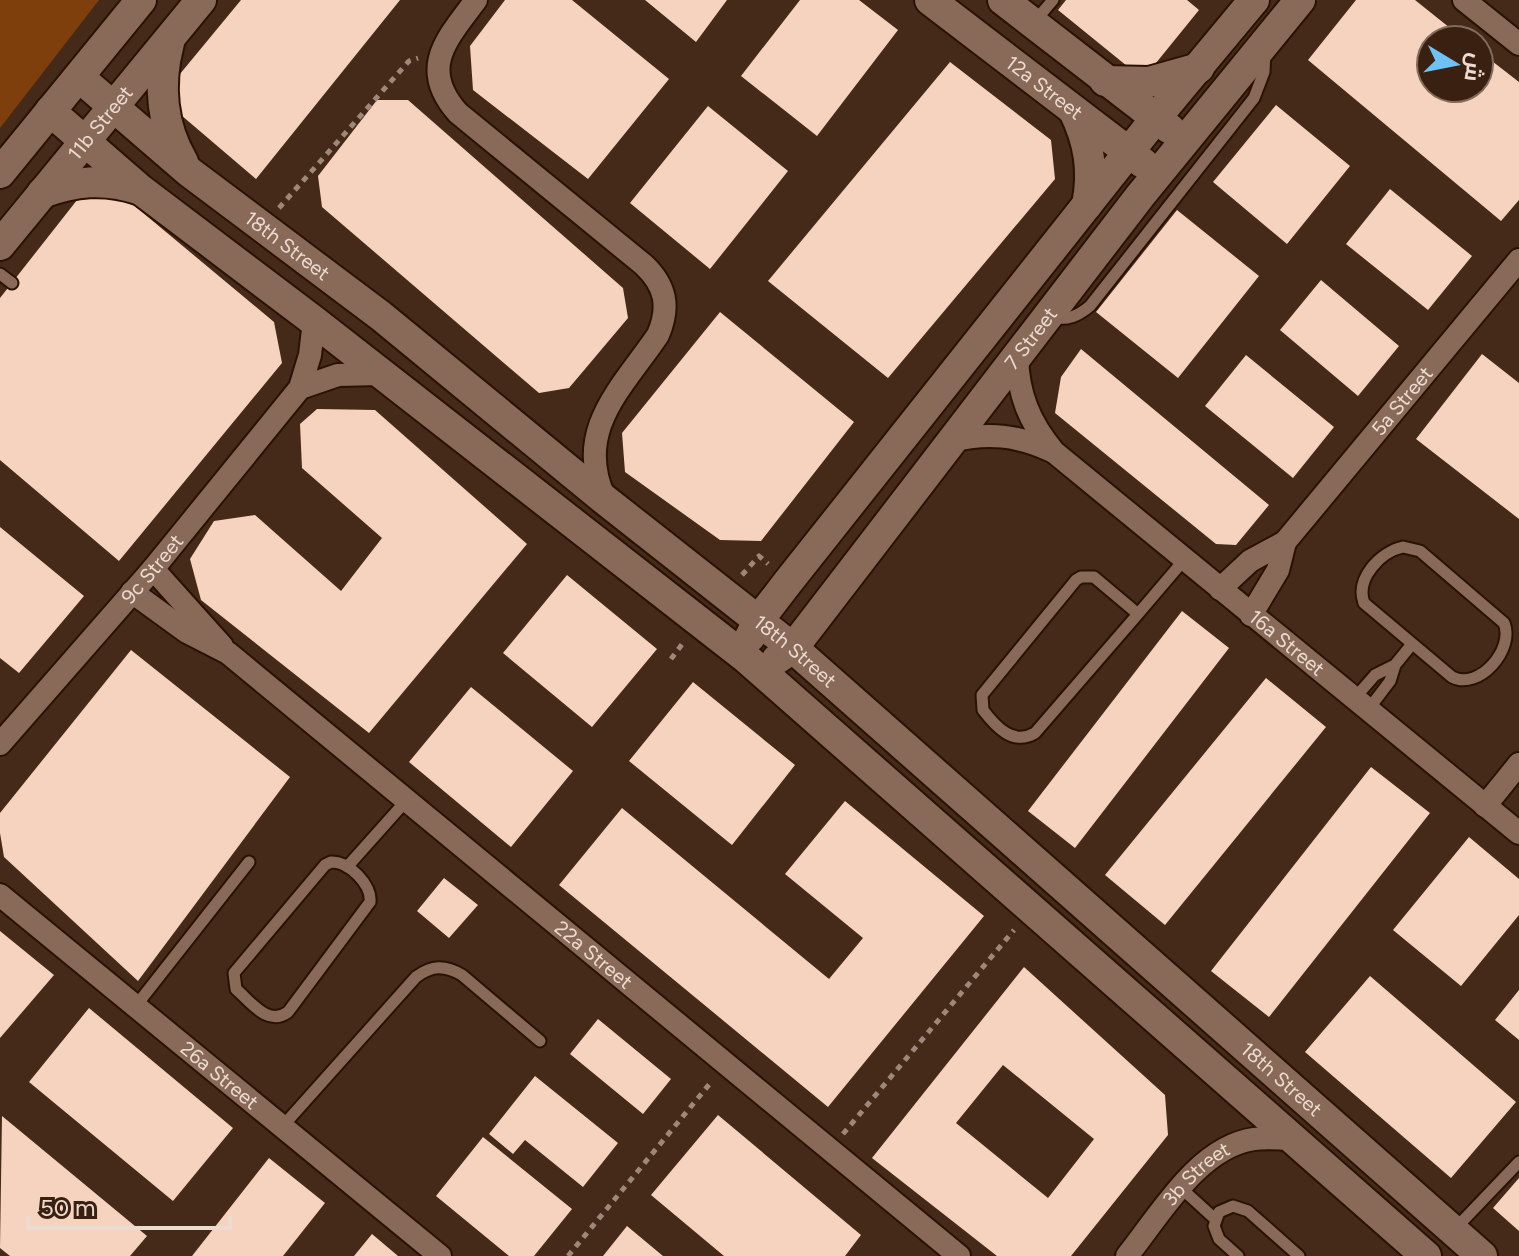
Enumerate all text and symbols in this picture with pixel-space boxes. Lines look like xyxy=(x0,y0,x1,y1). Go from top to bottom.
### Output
north arrow xyxy=(1415,24,1495,104)
street label: 12a Street xyxy=(1001,50,1088,125)
text: ش xyxy=(1458,51,1490,84)
street label: 11b Street xyxy=(63,81,138,165)
street label: 18th Street xyxy=(240,206,334,285)
street label: 7 Street xyxy=(999,302,1062,374)
street label: 5a Street xyxy=(1366,362,1438,441)
street label: 9c Street xyxy=(116,530,188,609)
street label: 16a Street xyxy=(1244,605,1329,681)
street label: 18th Street xyxy=(749,610,841,692)
street label: 22a Street xyxy=(550,916,637,994)
street label: 26a Street xyxy=(176,1036,263,1114)
street label: 18th Street xyxy=(1236,1037,1327,1121)
street label: 3b Street xyxy=(1157,1137,1234,1211)
scale bar xyxy=(28,1180,230,1230)
text: 50 m xyxy=(40,1193,96,1222)

